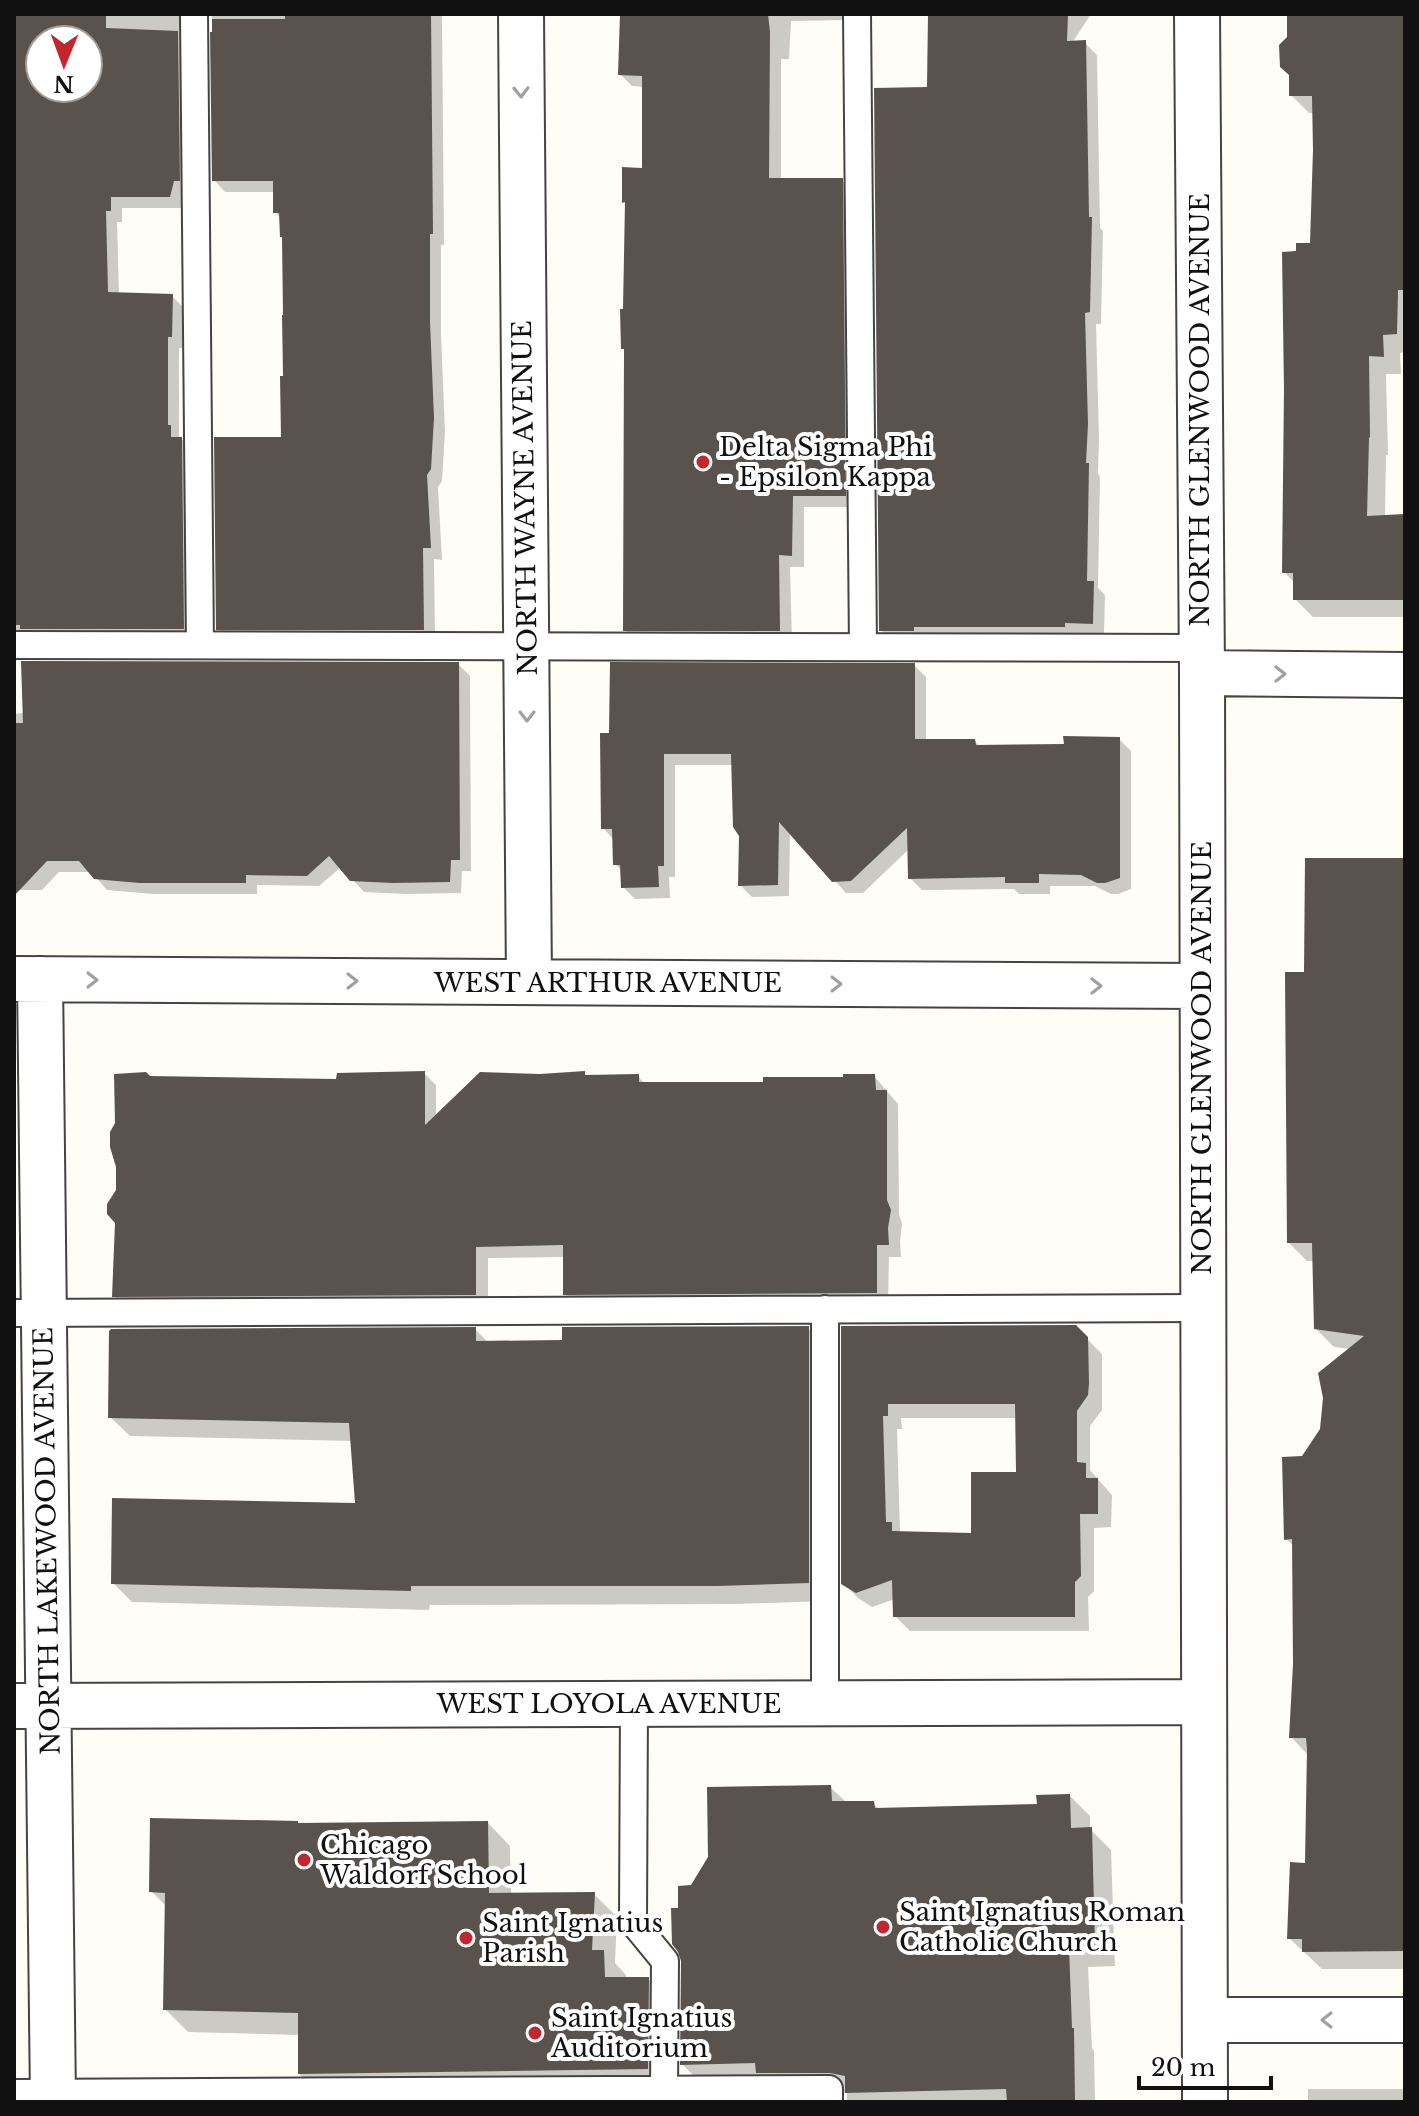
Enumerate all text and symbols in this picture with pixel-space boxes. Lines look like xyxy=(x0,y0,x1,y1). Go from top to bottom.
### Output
north arrow xyxy=(24,24,104,104)
text: N xyxy=(53,70,74,97)
one-way arrow xyxy=(513,86,530,99)
street label: NORTH GLENWOOD AVENUE xyxy=(1184,193,1216,627)
street label: NORTH WAYNE AVENUE xyxy=(506,320,544,676)
place label: Delta Sigma Phi - Epsilon Kappa xyxy=(719,431,932,493)
marker: Delta Sigma Phi - Epsilon Kappa xyxy=(694,453,712,471)
one-way arrow xyxy=(1274,665,1287,683)
one-way arrow xyxy=(518,710,536,723)
street label: NORTH GLENWOOD AVENUE xyxy=(1186,841,1218,1275)
street label: WEST ARTHUR AVENUE xyxy=(433,967,782,999)
one-way arrow xyxy=(86,971,99,989)
one-way arrow xyxy=(346,972,359,990)
one-way arrow xyxy=(830,975,843,993)
one-way arrow xyxy=(1090,977,1103,995)
street label: NORTH LAKEWOOD AVENUE xyxy=(27,1327,67,1755)
street label: WEST LOYOLA AVENUE xyxy=(436,1688,781,1720)
place label: Chicago Waldorf School xyxy=(319,1829,527,1891)
marker: Chicago Waldorf School xyxy=(295,1851,313,1869)
place label: Saint Ignatius Roman Catholic Church xyxy=(899,1896,1185,1958)
place label: Saint Ignatius Parish xyxy=(482,1907,663,1969)
marker: Saint Ignatius Roman Catholic Church xyxy=(874,1918,892,1936)
marker: Saint Ignatius Parish xyxy=(457,1929,475,1947)
place label: Saint Ignatius Auditorium xyxy=(550,2002,732,2064)
one-way arrow xyxy=(1320,2011,1333,2029)
marker: Saint Ignatius Auditorium xyxy=(526,2024,544,2042)
scale bar xyxy=(1139,2040,1271,2090)
text: 20 m xyxy=(1151,2053,1216,2082)

